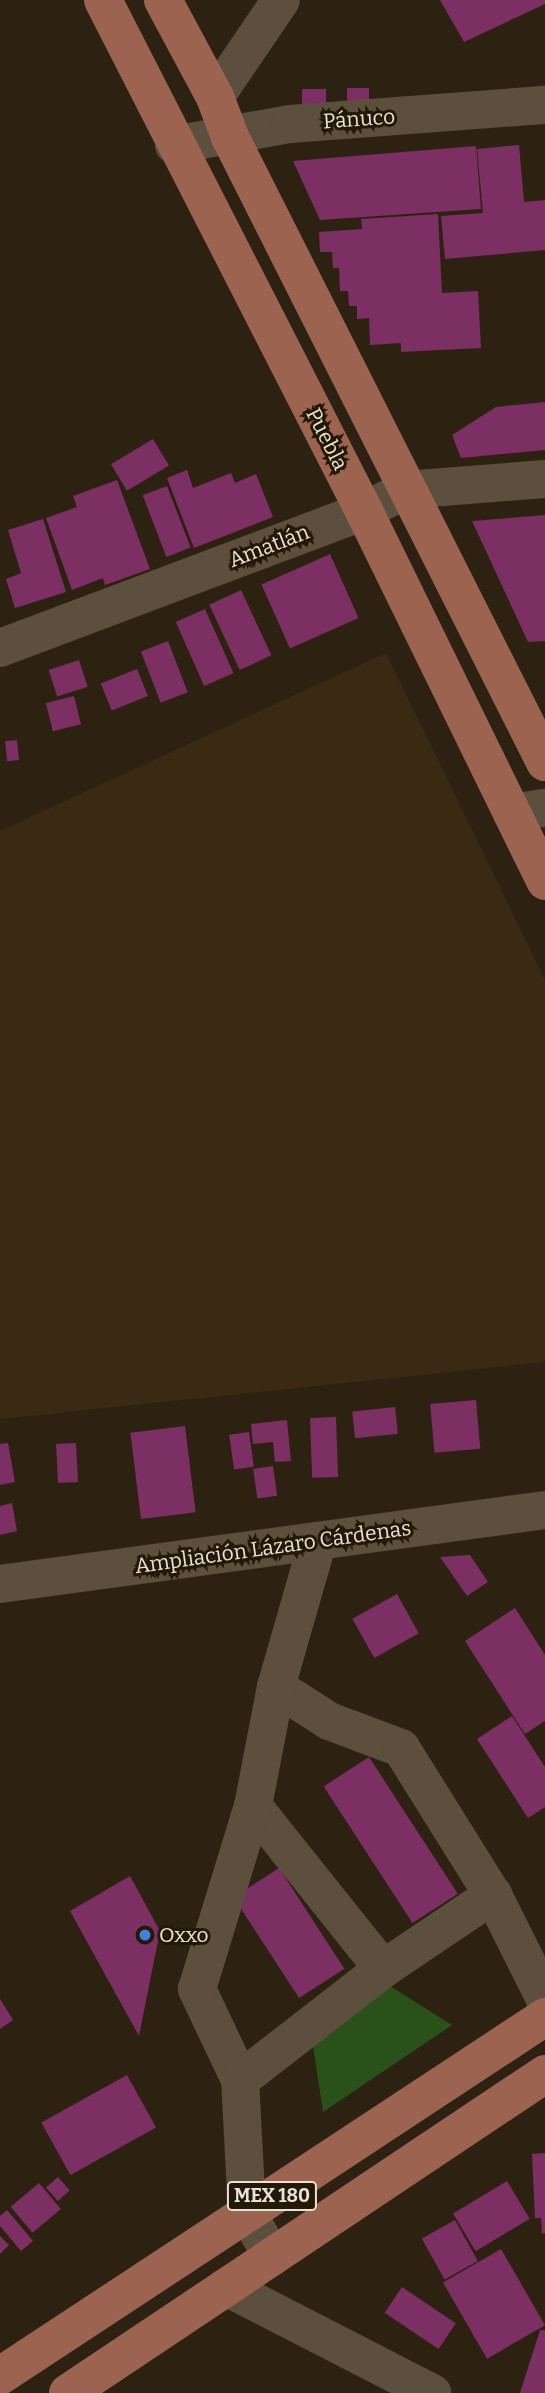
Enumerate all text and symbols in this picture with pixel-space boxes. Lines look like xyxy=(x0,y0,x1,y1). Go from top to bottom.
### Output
street label: Pánuco xyxy=(322,104,396,134)
street label: Puebla xyxy=(301,404,353,474)
street label: Amatlán xyxy=(225,519,313,573)
street label: Ampliación Lázaro Cárdenas xyxy=(133,1515,413,1579)
place label: Oxxo xyxy=(159,1922,209,1948)
marker: Oxxo xyxy=(137,1927,153,1943)
road number: MEX 180 xyxy=(226,2180,318,2212)

